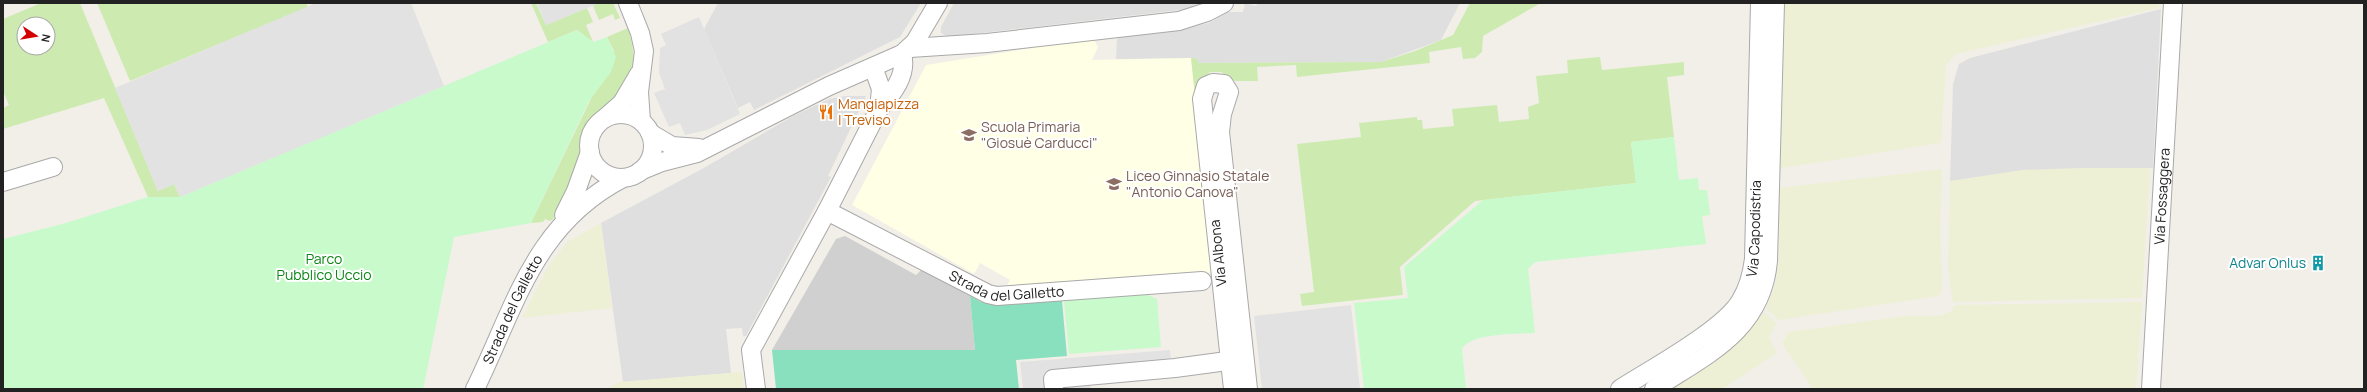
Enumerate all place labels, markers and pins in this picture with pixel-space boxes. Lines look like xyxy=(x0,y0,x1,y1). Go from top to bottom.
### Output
place label: Mangiapizza | Treviso xyxy=(838,94,919,129)
restaurant icon: Mangiapizza | Treviso xyxy=(817,103,835,121)
place label: Scuola Primaria "Giosuè Carducci" xyxy=(981,117,1098,152)
school or university icon: Scuola Primaria "Giosuè Carducci" xyxy=(960,126,978,144)
place label: Liceo Ginnasio Statale "Antonio Canova" xyxy=(1126,166,1269,201)
school or university icon: Liceo Ginnasio Statale "Antonio Canova" xyxy=(1105,175,1123,193)
place label: Advar Onlus xyxy=(2229,253,2306,272)
building icon: Advar Onlus xyxy=(2309,254,2327,272)

